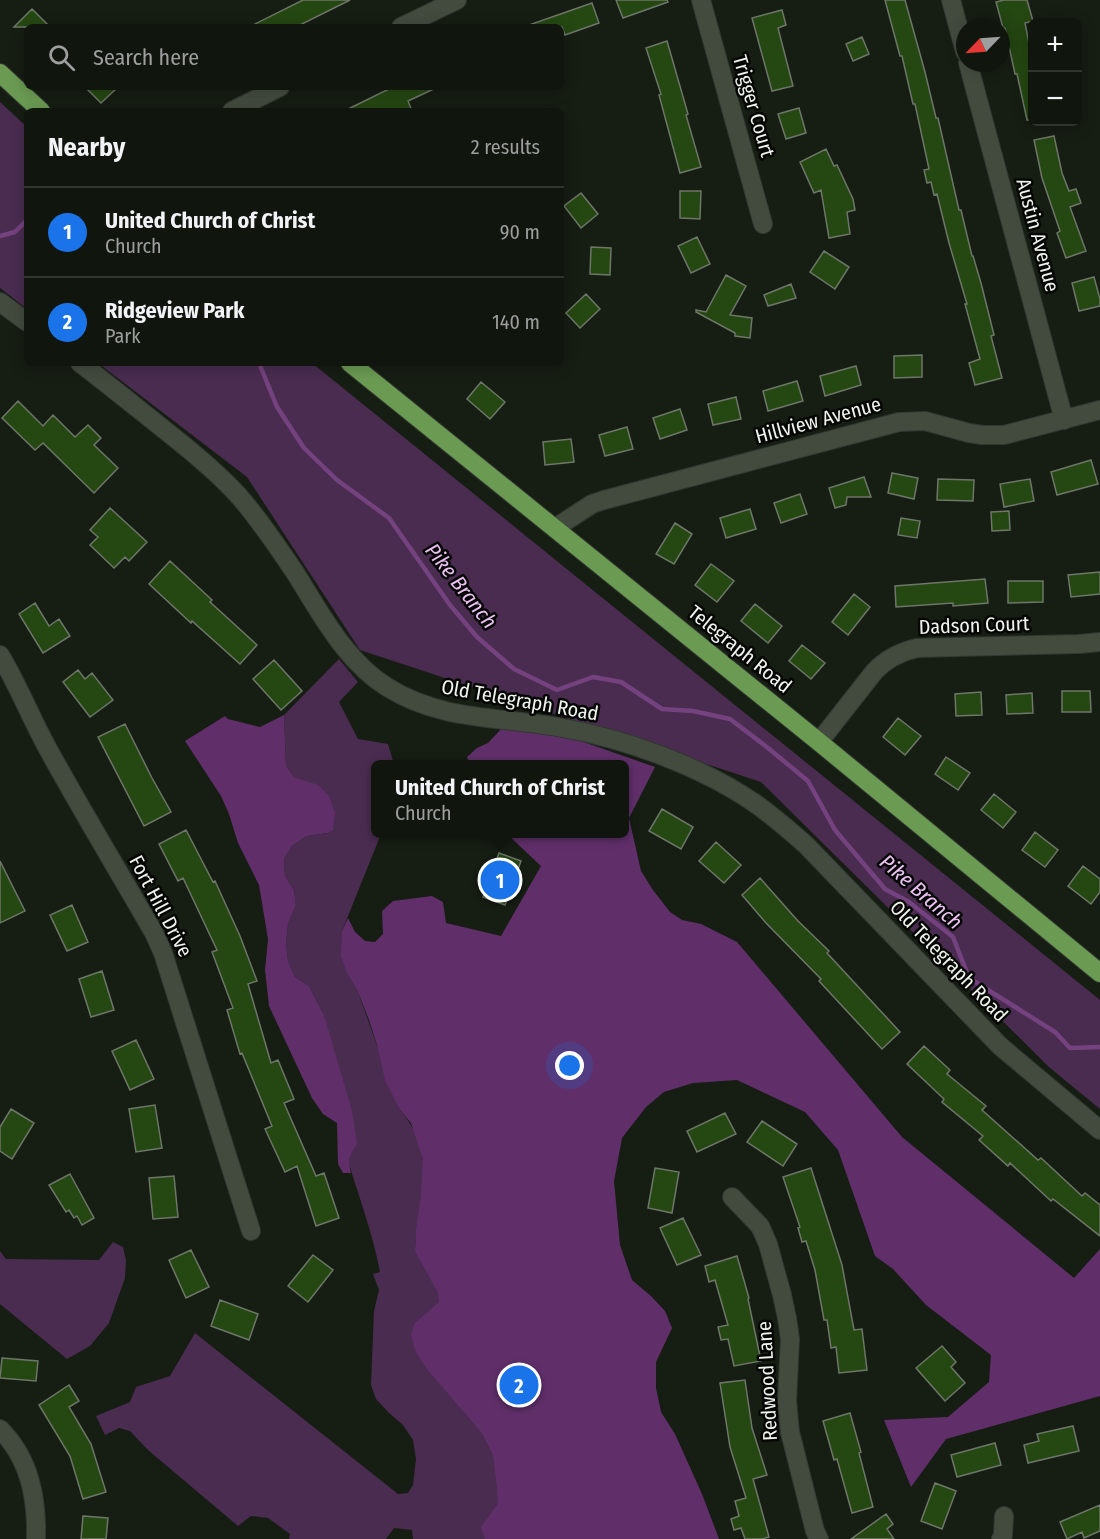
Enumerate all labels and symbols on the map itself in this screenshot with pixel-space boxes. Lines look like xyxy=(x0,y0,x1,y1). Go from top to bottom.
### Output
north arrow xyxy=(956,18,1010,72)
street label: Trigger Court xyxy=(728,52,780,160)
street label: Austin Avenue xyxy=(1011,176,1065,294)
street label: Hillview Avenue xyxy=(752,392,884,448)
water label: Pike Branch xyxy=(420,538,502,634)
street label: Telegraph Road xyxy=(683,600,797,698)
street label: Dadson Court xyxy=(918,611,1030,639)
street label: Old Telegraph Road xyxy=(440,674,600,726)
water label: Pike Branch xyxy=(874,849,968,935)
street label: Fort Hill Drive xyxy=(124,851,198,961)
pin: 1 xyxy=(480,858,520,902)
street label: Old Telegraph Road xyxy=(885,895,1013,1027)
your location xyxy=(555,1051,584,1080)
street label: Redwood Lane xyxy=(752,1321,782,1441)
pin: 2 xyxy=(500,1362,538,1408)

